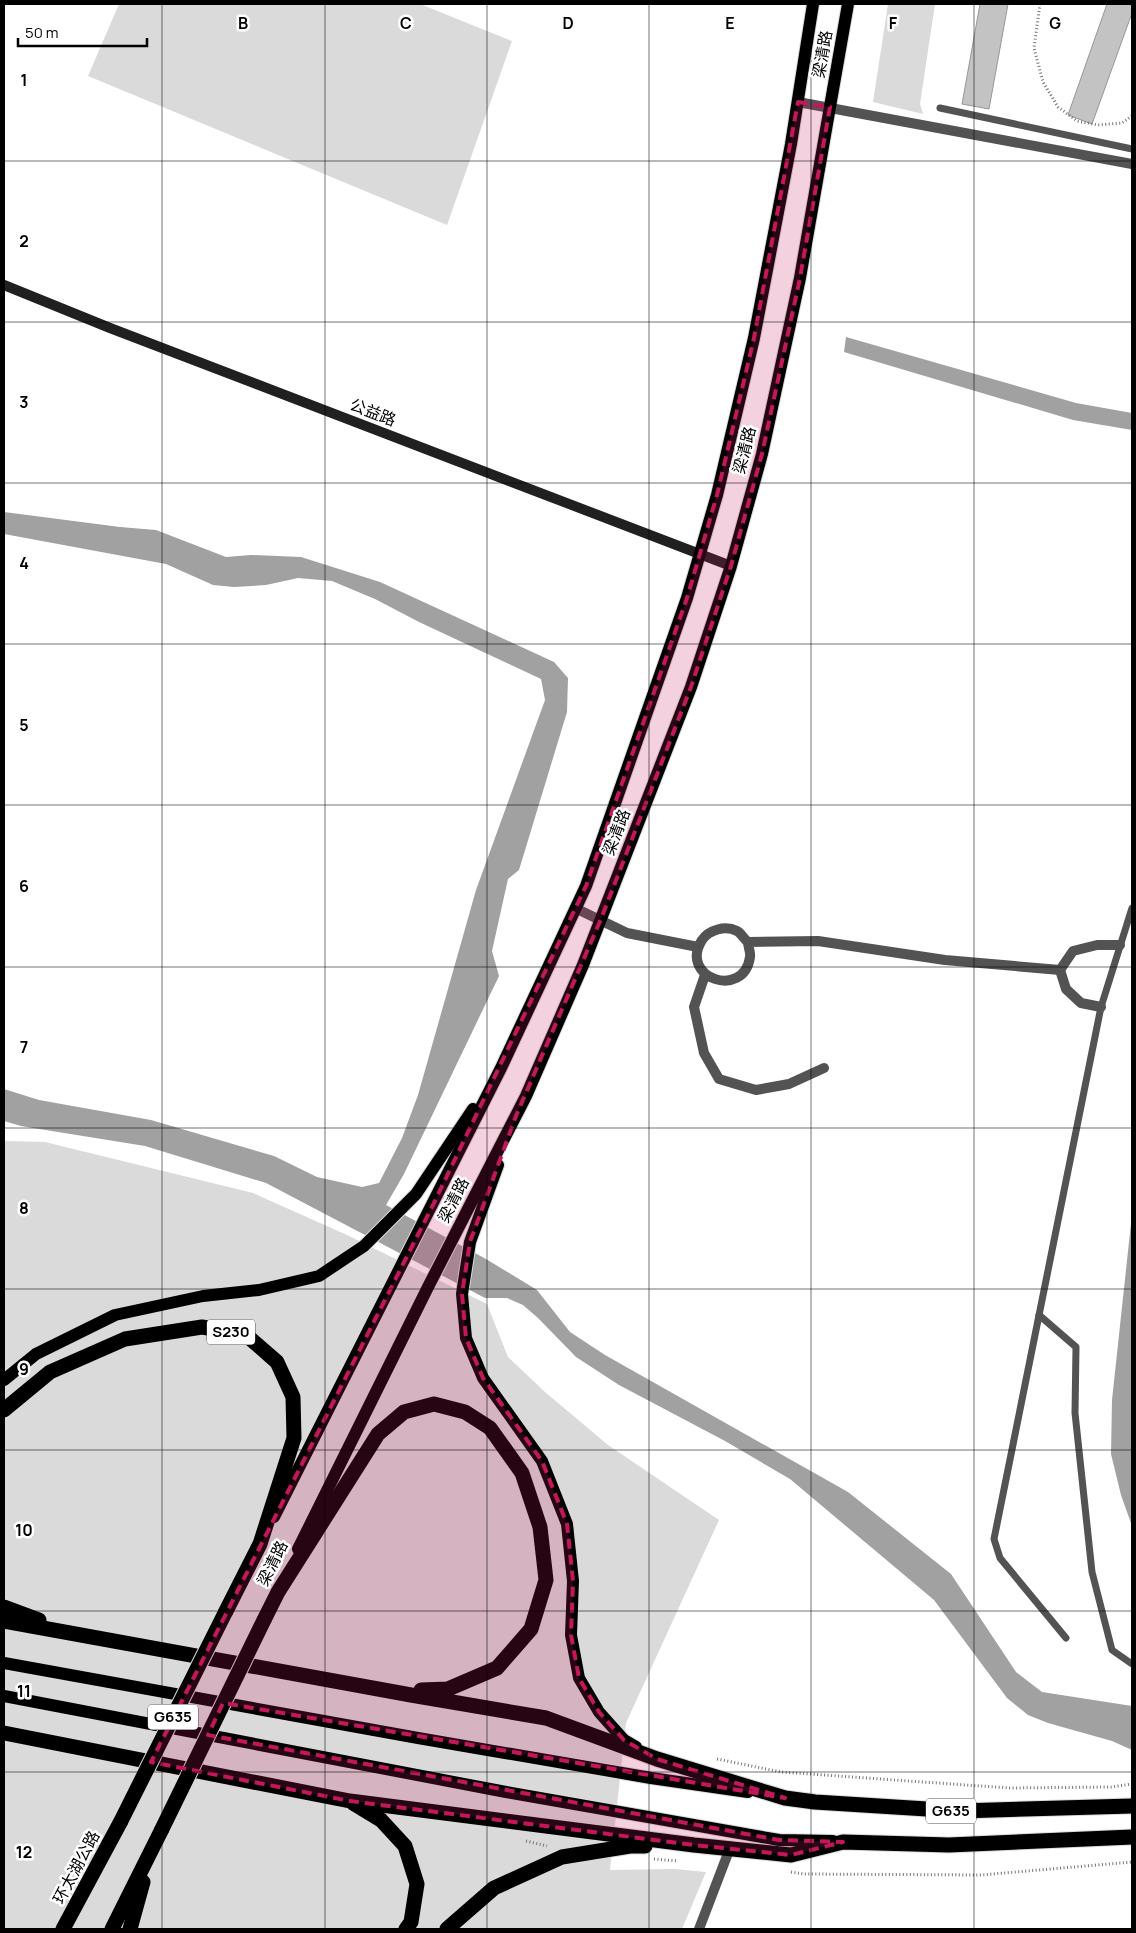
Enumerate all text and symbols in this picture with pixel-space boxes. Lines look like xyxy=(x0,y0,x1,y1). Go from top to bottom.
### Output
text: B xyxy=(238,12,248,34)
text: C xyxy=(400,12,412,34)
text: D xyxy=(562,12,574,34)
text: E xyxy=(725,12,735,34)
text: F xyxy=(889,12,898,34)
text: G xyxy=(1049,12,1061,34)
scale bar xyxy=(18,15,146,47)
text: 50 m xyxy=(25,22,59,43)
street label: 梁清路 xyxy=(807,28,837,80)
text: 1 xyxy=(20,69,28,91)
text: 2 xyxy=(19,230,29,252)
text: 3 xyxy=(19,391,29,413)
street label: 公益路 xyxy=(347,393,399,431)
street label: 梁清路 xyxy=(728,424,760,476)
text: 4 xyxy=(19,552,29,574)
text: 5 xyxy=(19,714,29,736)
street label: 梁清路 xyxy=(597,806,635,858)
text: 6 xyxy=(19,875,29,897)
text: 7 xyxy=(20,1036,28,1058)
street label: 梁清路 xyxy=(432,1174,474,1226)
text: 8 xyxy=(19,1197,29,1219)
road number: S230 xyxy=(207,1320,255,1344)
text: 9 xyxy=(19,1358,29,1380)
text: 10 xyxy=(15,1519,33,1541)
street label: 梁清路 xyxy=(252,1537,292,1589)
text: 11 xyxy=(17,1680,31,1702)
road number: G635 xyxy=(148,1704,198,1730)
road number: G635 xyxy=(926,1798,976,1824)
street label: 环太湖公路 xyxy=(48,1827,104,1907)
text: 12 xyxy=(16,1841,32,1863)

